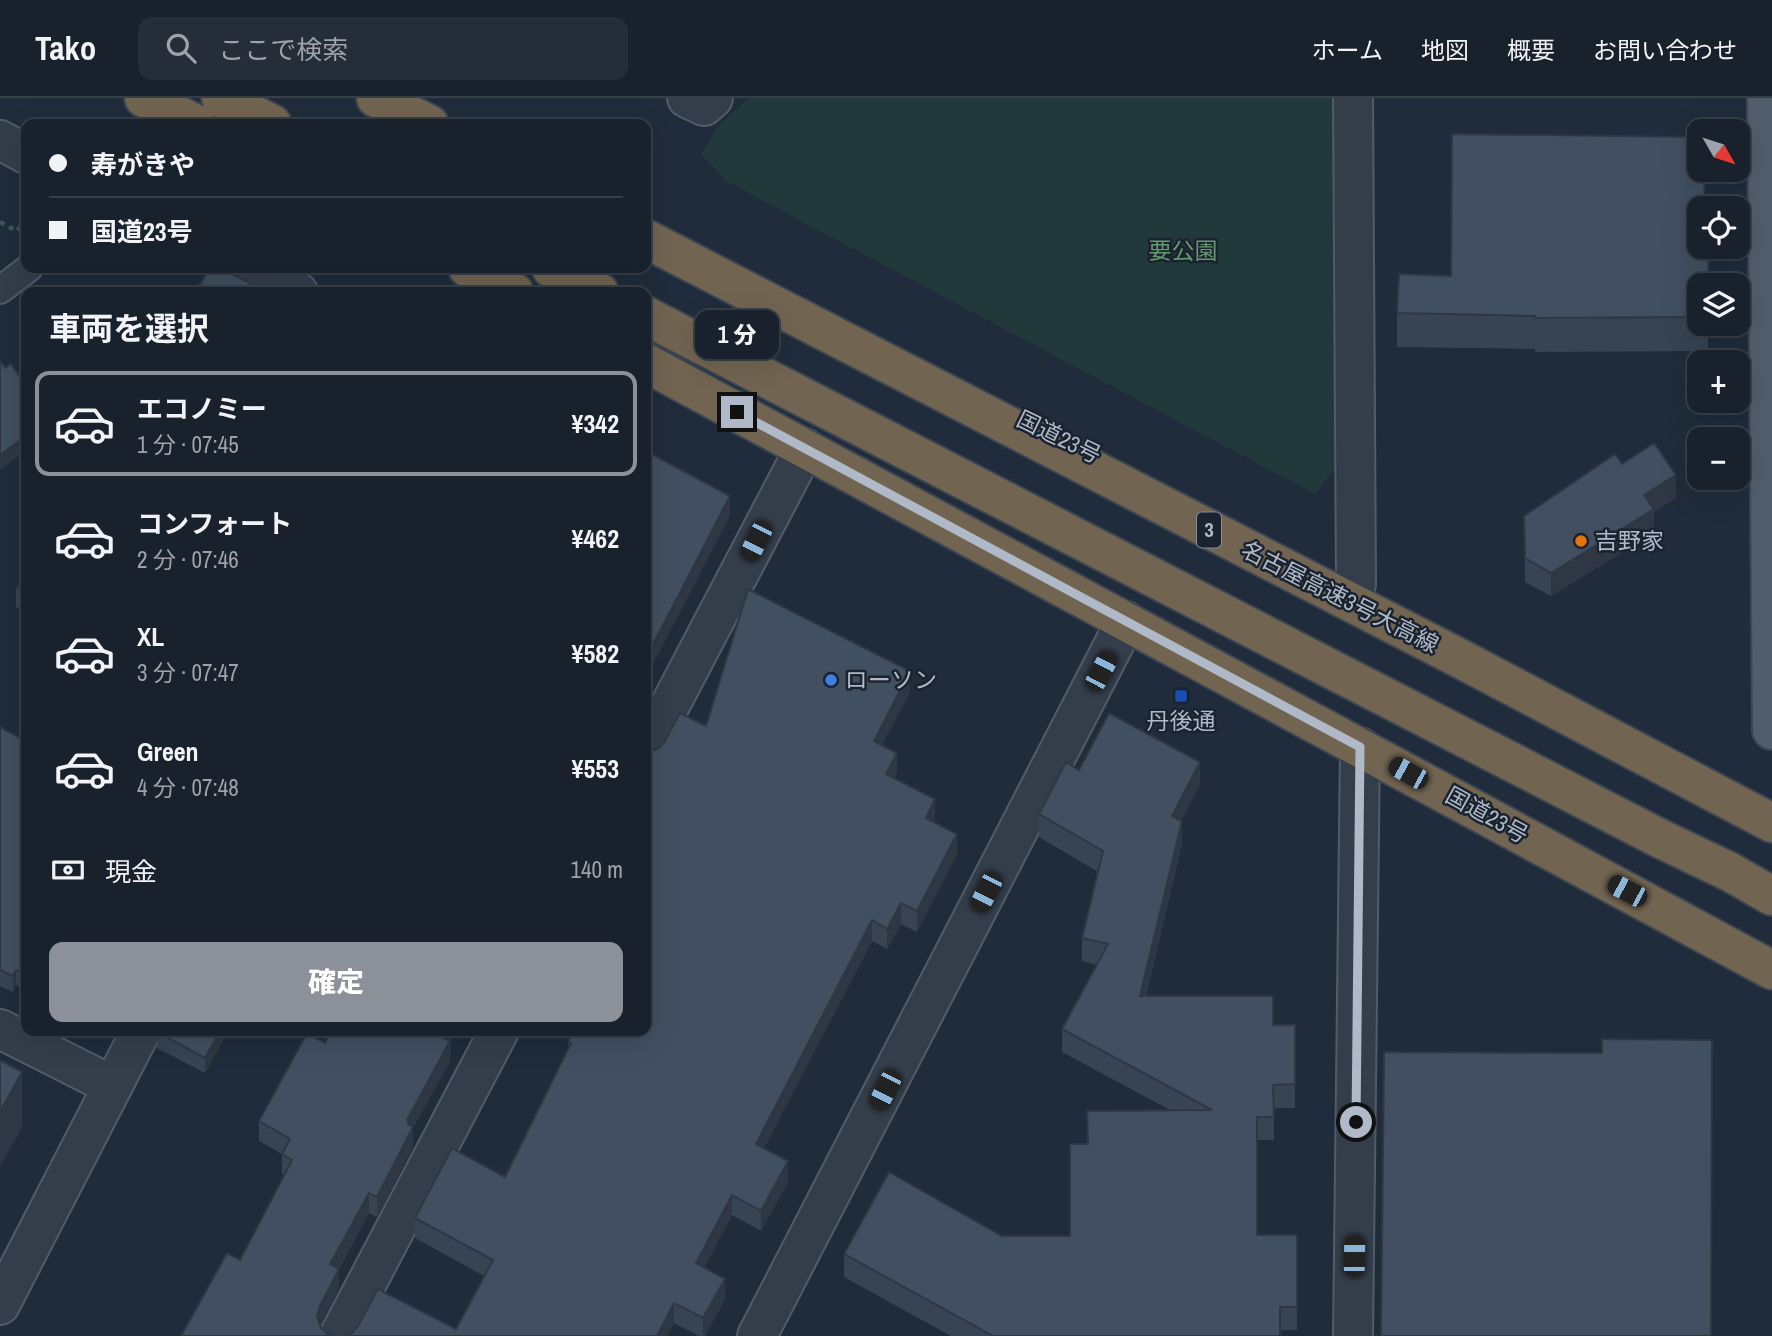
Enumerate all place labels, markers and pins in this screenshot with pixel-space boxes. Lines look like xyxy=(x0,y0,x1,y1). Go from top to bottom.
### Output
place label: 吉野家 xyxy=(1595,525,1664,556)
marker: 吉野家 xyxy=(1573,533,1589,549)
place label: ローソン xyxy=(845,664,937,695)
marker: ローソン xyxy=(823,672,839,688)
marker: 丹後通 xyxy=(1173,688,1189,704)
place label: 丹後通 xyxy=(1147,705,1216,736)

